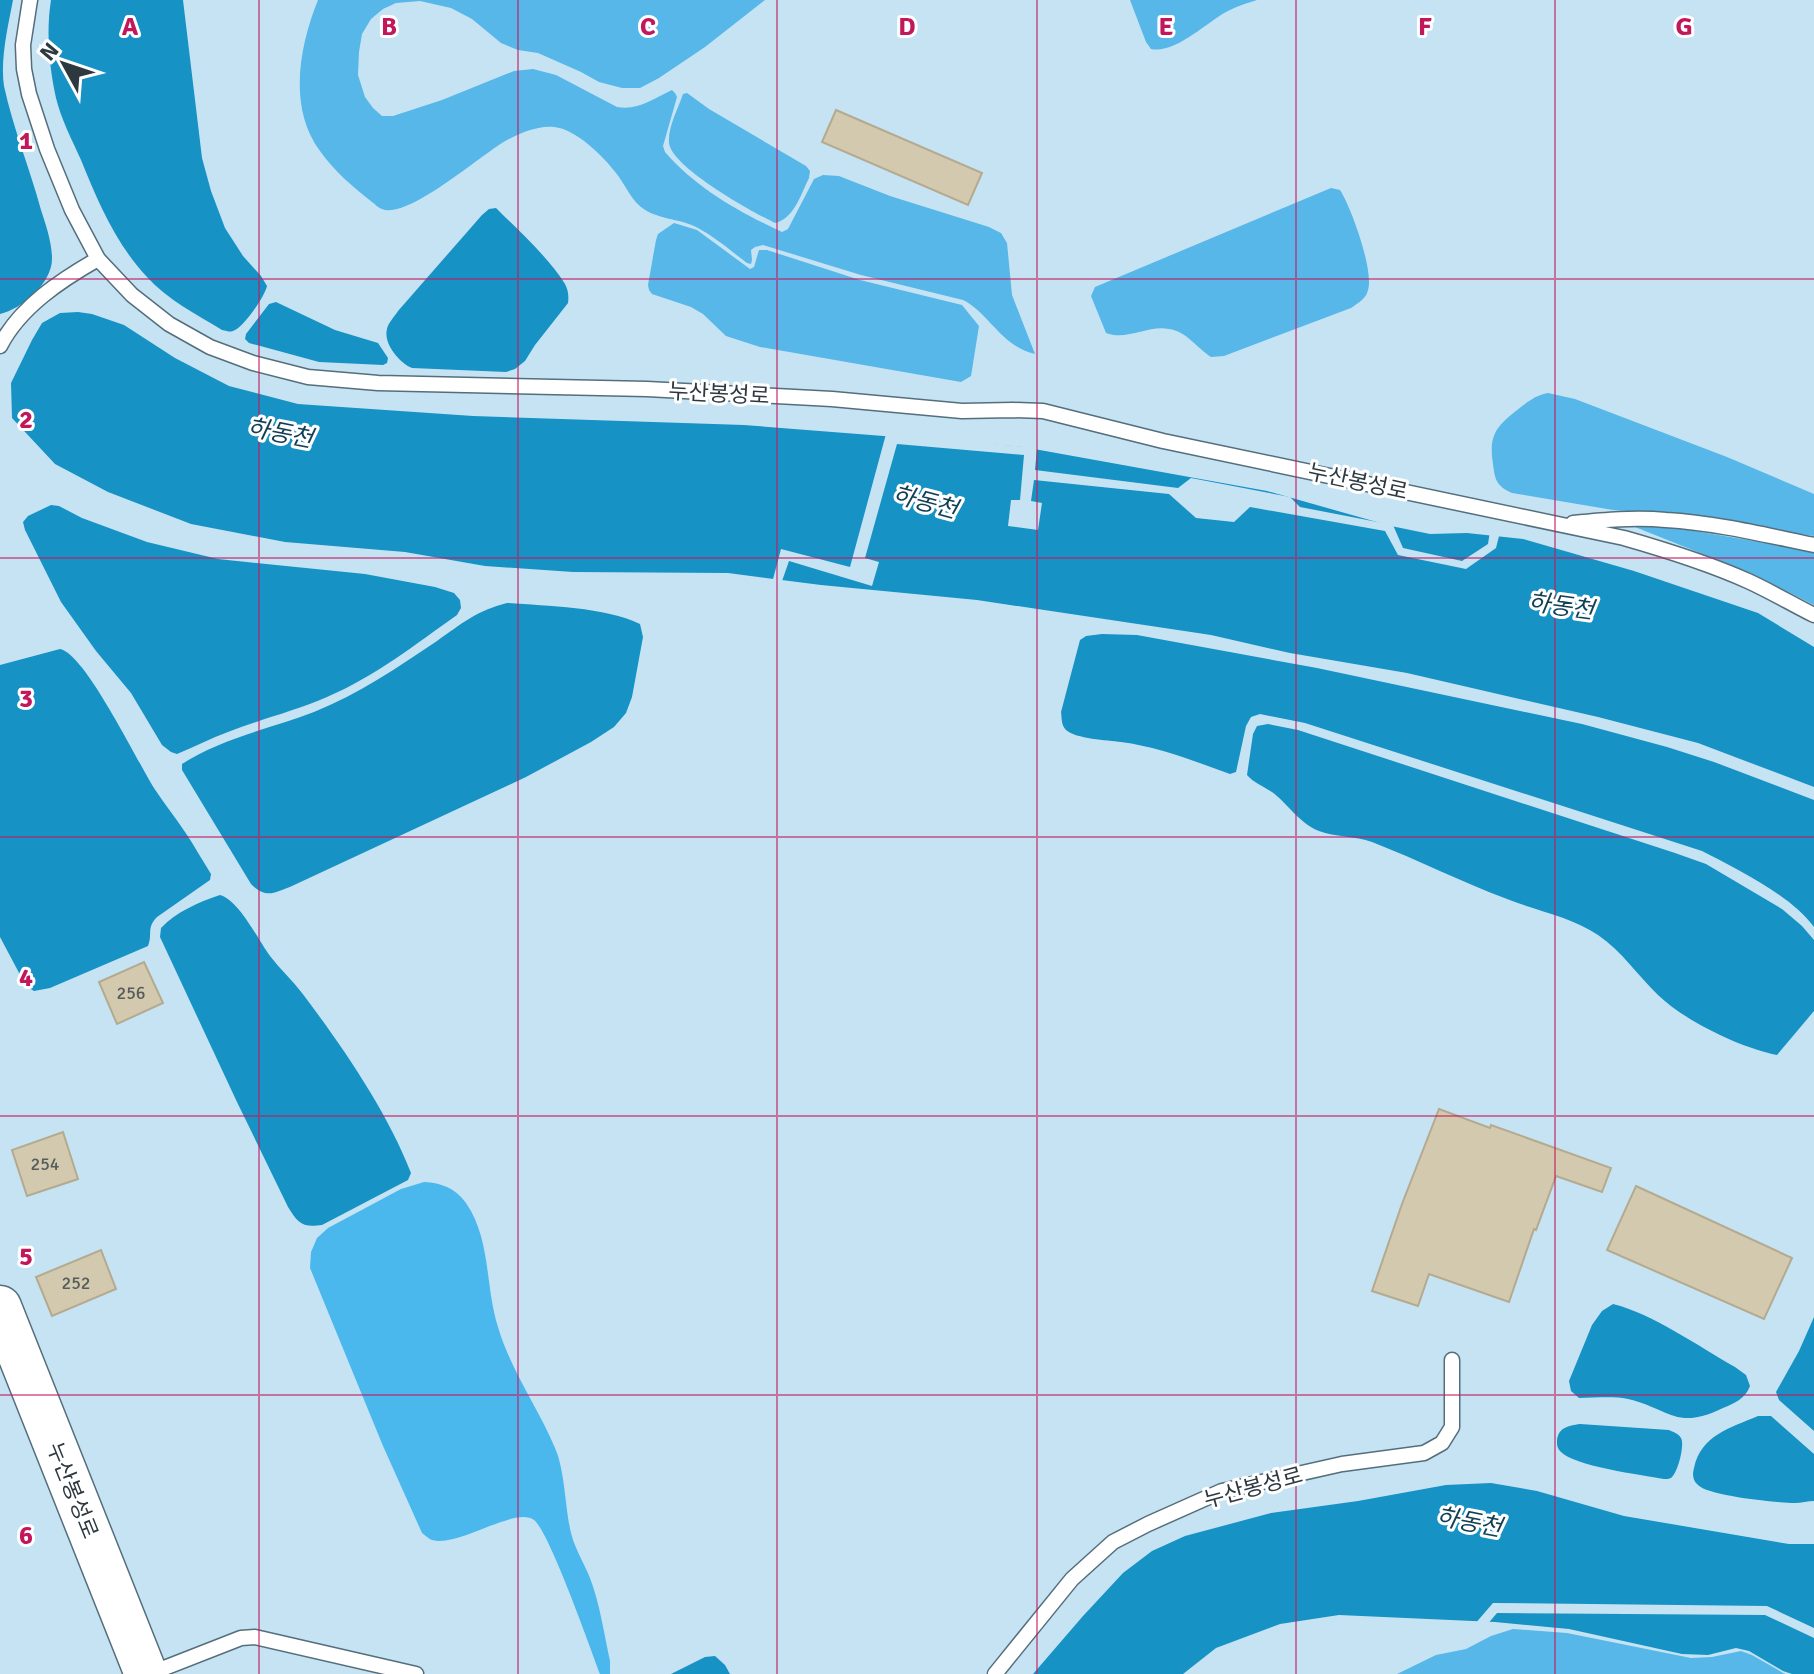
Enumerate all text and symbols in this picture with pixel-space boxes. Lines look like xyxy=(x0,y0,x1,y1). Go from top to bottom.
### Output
text: A xyxy=(122,11,139,43)
text: B xyxy=(381,11,397,43)
text: C xyxy=(640,11,656,43)
text: D xyxy=(898,11,916,43)
text: E xyxy=(1159,11,1173,43)
text: F xyxy=(1418,11,1432,43)
text: G xyxy=(1675,11,1693,43)
north arrow xyxy=(24,24,104,104)
text: N xyxy=(34,37,64,66)
text: 1 xyxy=(19,125,33,157)
street label: 누산봉성로 xyxy=(668,377,770,410)
text: 2 xyxy=(19,404,33,436)
water label: 하동천 xyxy=(245,412,318,455)
street label: 누산봉성로 xyxy=(1306,458,1410,505)
water label: 하동천 xyxy=(889,479,964,526)
water label: 하동천 xyxy=(1526,587,1599,626)
text: 3 xyxy=(19,683,33,715)
text: 4 xyxy=(19,962,33,994)
house number: 256 xyxy=(116,982,146,1004)
house number: 254 xyxy=(30,1153,60,1175)
text: 5 xyxy=(19,1241,33,1273)
house number: 252 xyxy=(61,1272,91,1294)
street label: 누산봉성로 xyxy=(41,1438,104,1542)
street label: 누산봉성로 xyxy=(1201,1461,1306,1514)
water label: 하동천 xyxy=(1434,1501,1507,1544)
text: 6 xyxy=(19,1520,33,1552)

